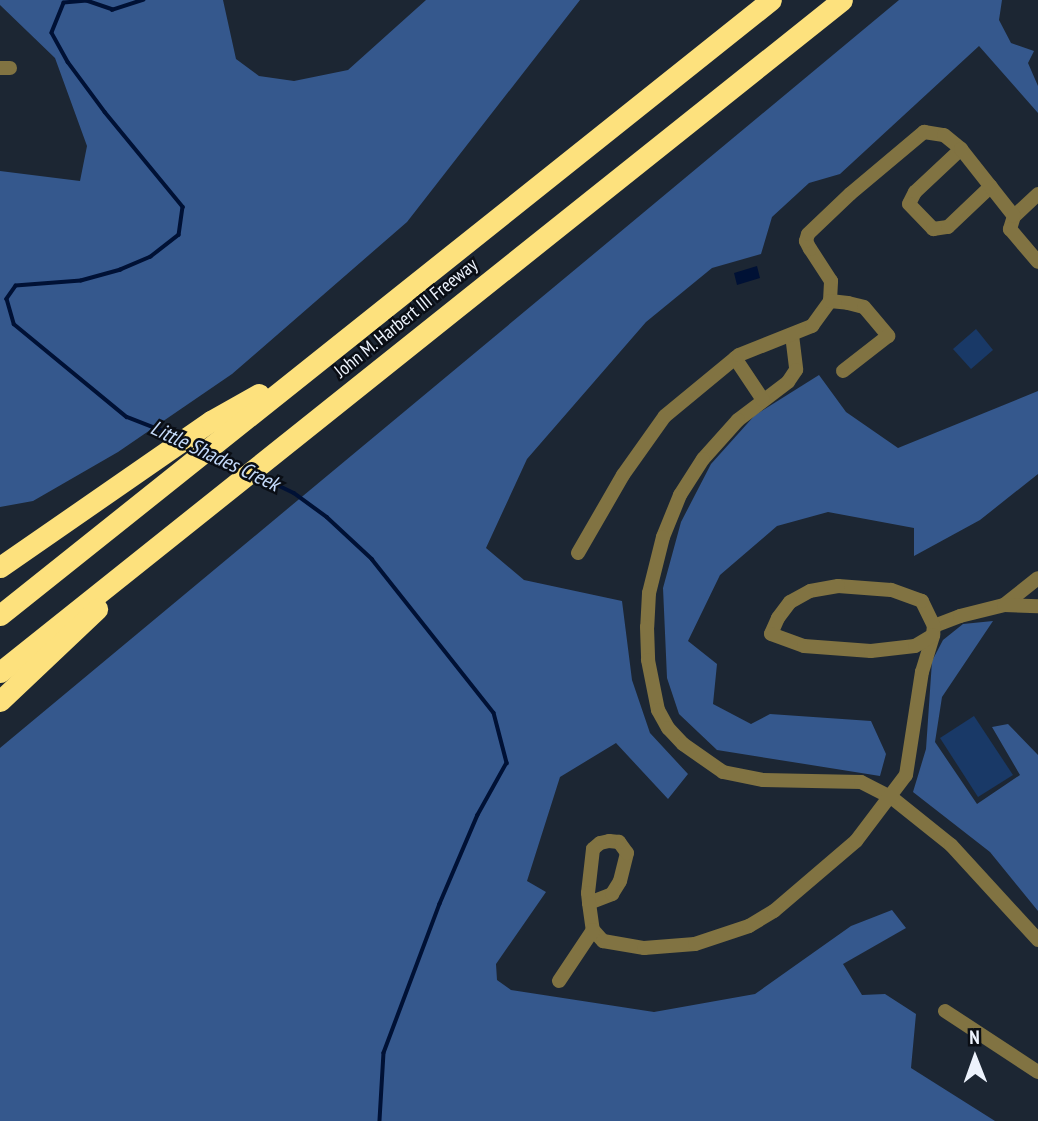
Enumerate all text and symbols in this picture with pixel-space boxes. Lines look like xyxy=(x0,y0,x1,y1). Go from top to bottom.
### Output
street label: John M. Harbert III Freeway xyxy=(329,253,483,383)
water label: Little Shades Creek xyxy=(147,415,283,497)
north arrow xyxy=(940,1023,1010,1093)
text: N xyxy=(969,1025,980,1049)

